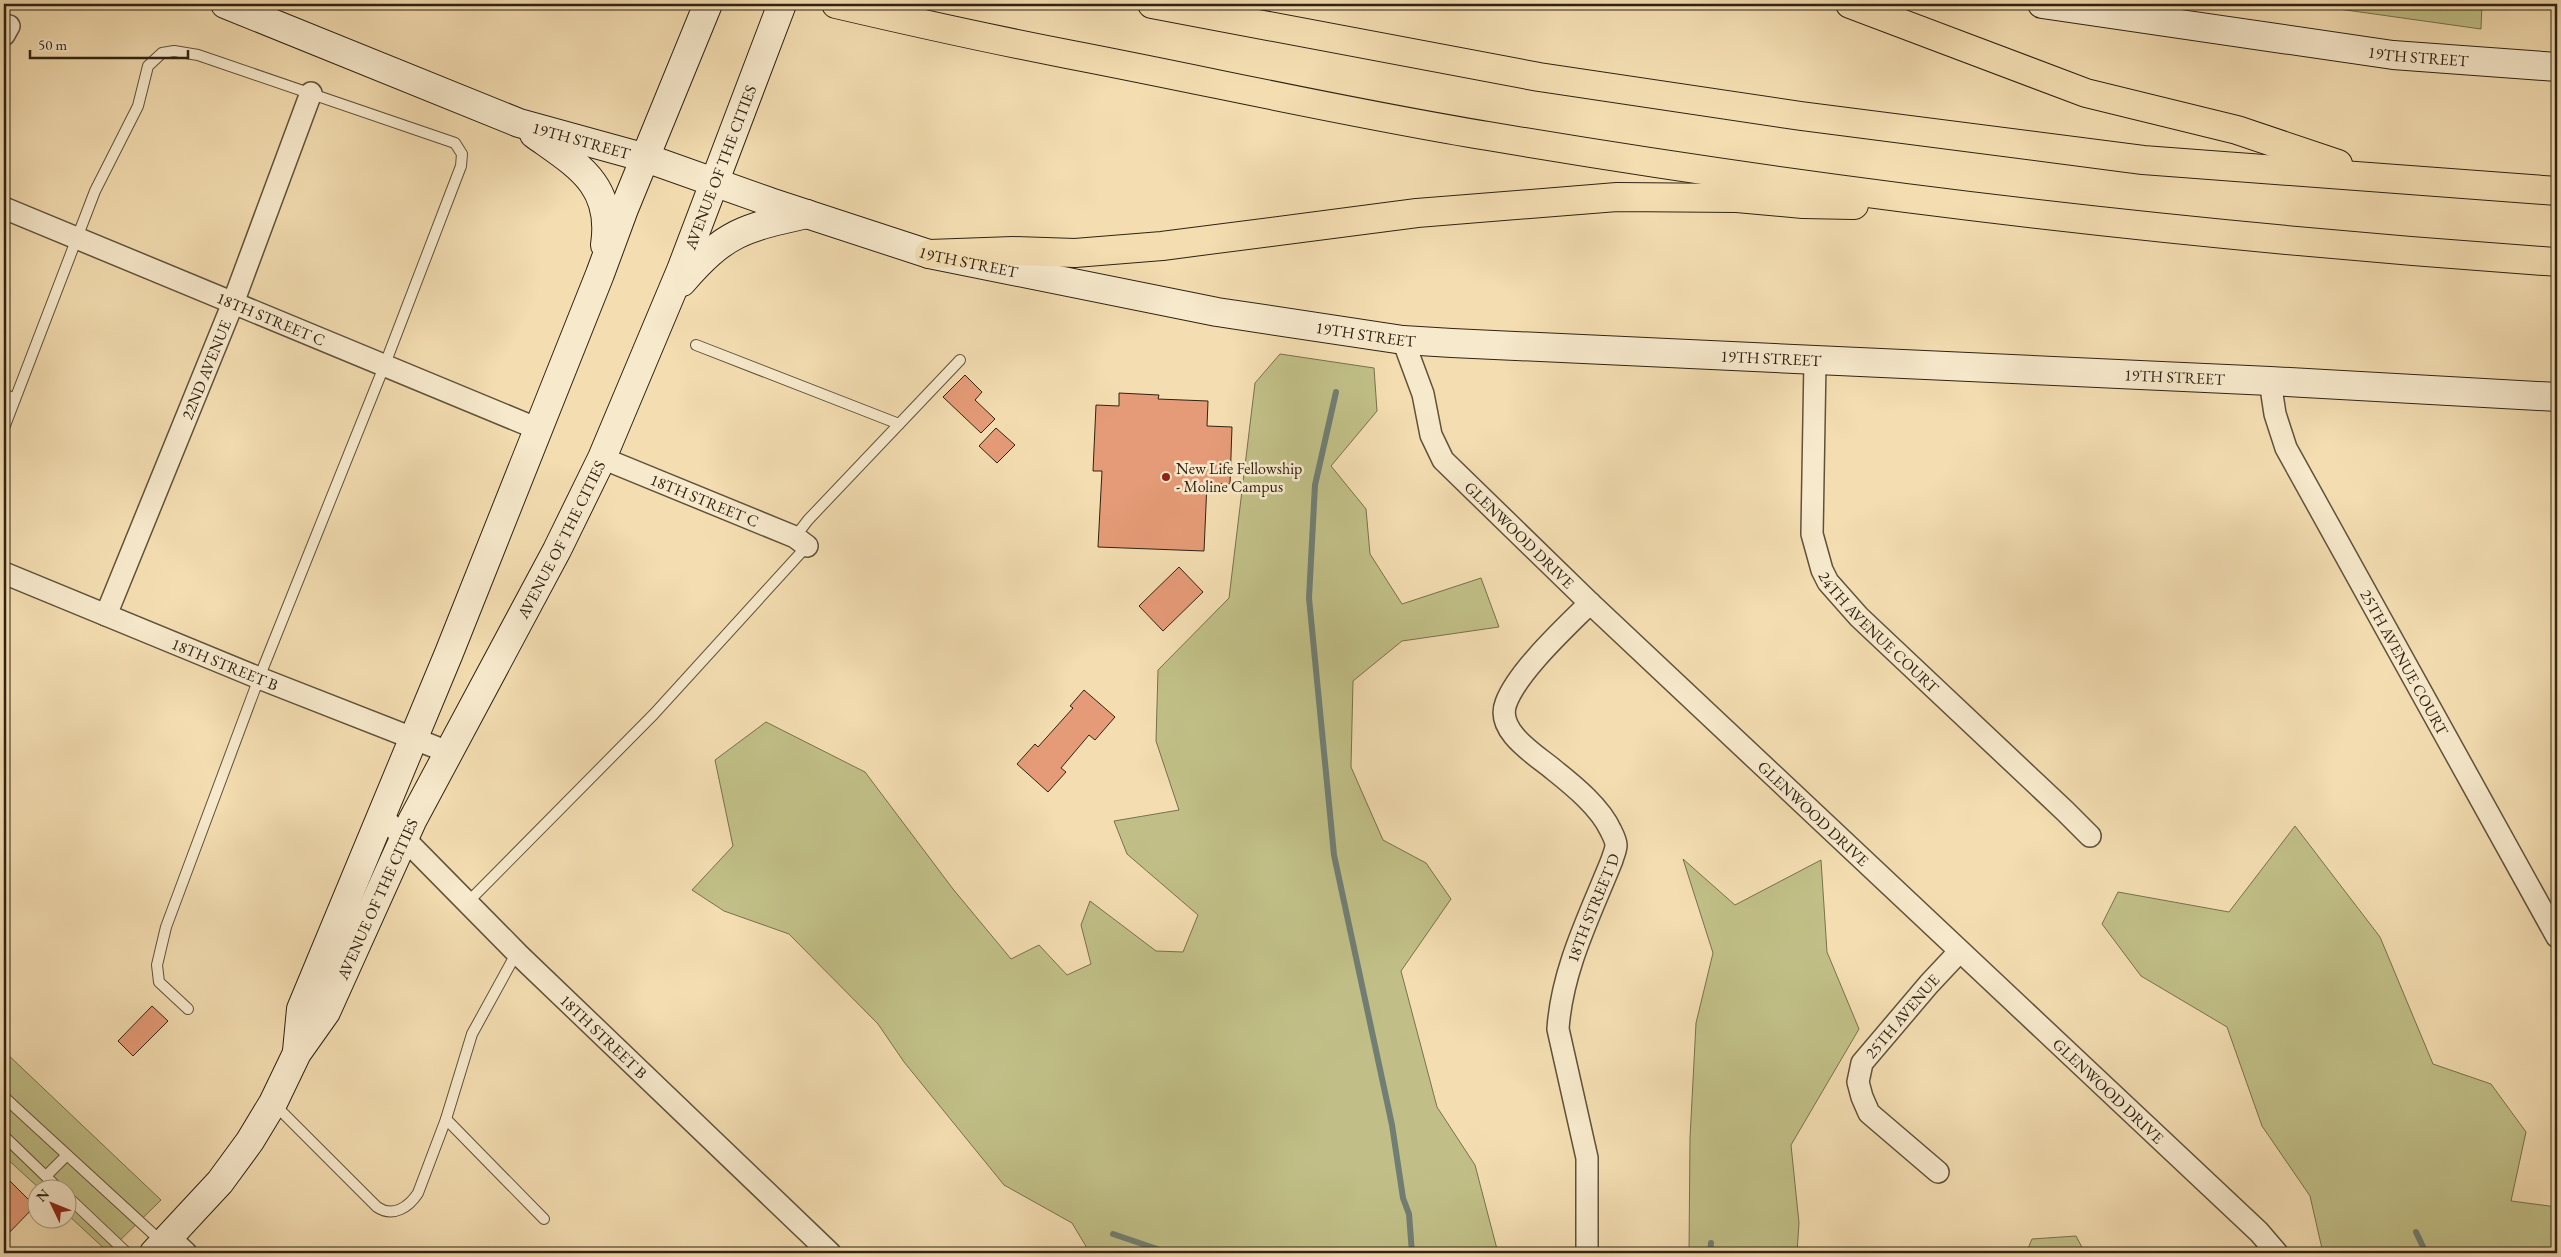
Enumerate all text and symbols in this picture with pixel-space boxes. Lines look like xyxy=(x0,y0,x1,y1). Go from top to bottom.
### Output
scale bar xyxy=(30,28,188,60)
text: 50 m xyxy=(38,35,67,54)
street label: 19TH STREET xyxy=(2367,41,2469,71)
street label: AVENUE OF THE CITIES xyxy=(679,82,761,253)
street label: 19TH STREET xyxy=(530,117,633,164)
street label: 19TH STREET xyxy=(916,241,1020,282)
street label: 18TH STREET C xyxy=(214,287,328,350)
street label: 22ND AVENUE xyxy=(176,317,236,422)
street label: 19TH STREET xyxy=(1314,317,1417,351)
street label: 19TH STREET xyxy=(1720,345,1822,371)
street label: 19TH STREET xyxy=(2124,364,2226,389)
street label: AVENUE OF THE CITIES xyxy=(511,457,610,623)
place label: New Life Fellowship - Moline Campus xyxy=(1176,458,1302,497)
street label: 18TH STREET C xyxy=(647,468,762,532)
marker: New Life Fellowship - Moline Campus xyxy=(1160,471,1172,483)
street label: GLENWOOD DRIVE xyxy=(1460,476,1579,593)
street label: 24TH AVENUE COURT xyxy=(1814,568,1944,698)
street label: 25TH AVENUE COURT xyxy=(2356,586,2454,739)
street label: 18TH STREET B xyxy=(169,633,281,695)
street label: GLENWOOD DRIVE xyxy=(1753,756,1874,871)
street label: AVENUE OF THE CITIES xyxy=(331,815,422,984)
street label: 18TH STREET D xyxy=(1562,851,1624,965)
street label: 25TH AVENUE xyxy=(1860,969,1944,1062)
street label: 18TH STREET B xyxy=(556,989,652,1083)
street label: GLENWOOD DRIVE xyxy=(2048,1033,2169,1148)
north arrow xyxy=(28,1180,78,1230)
text: N xyxy=(32,1184,53,1205)

